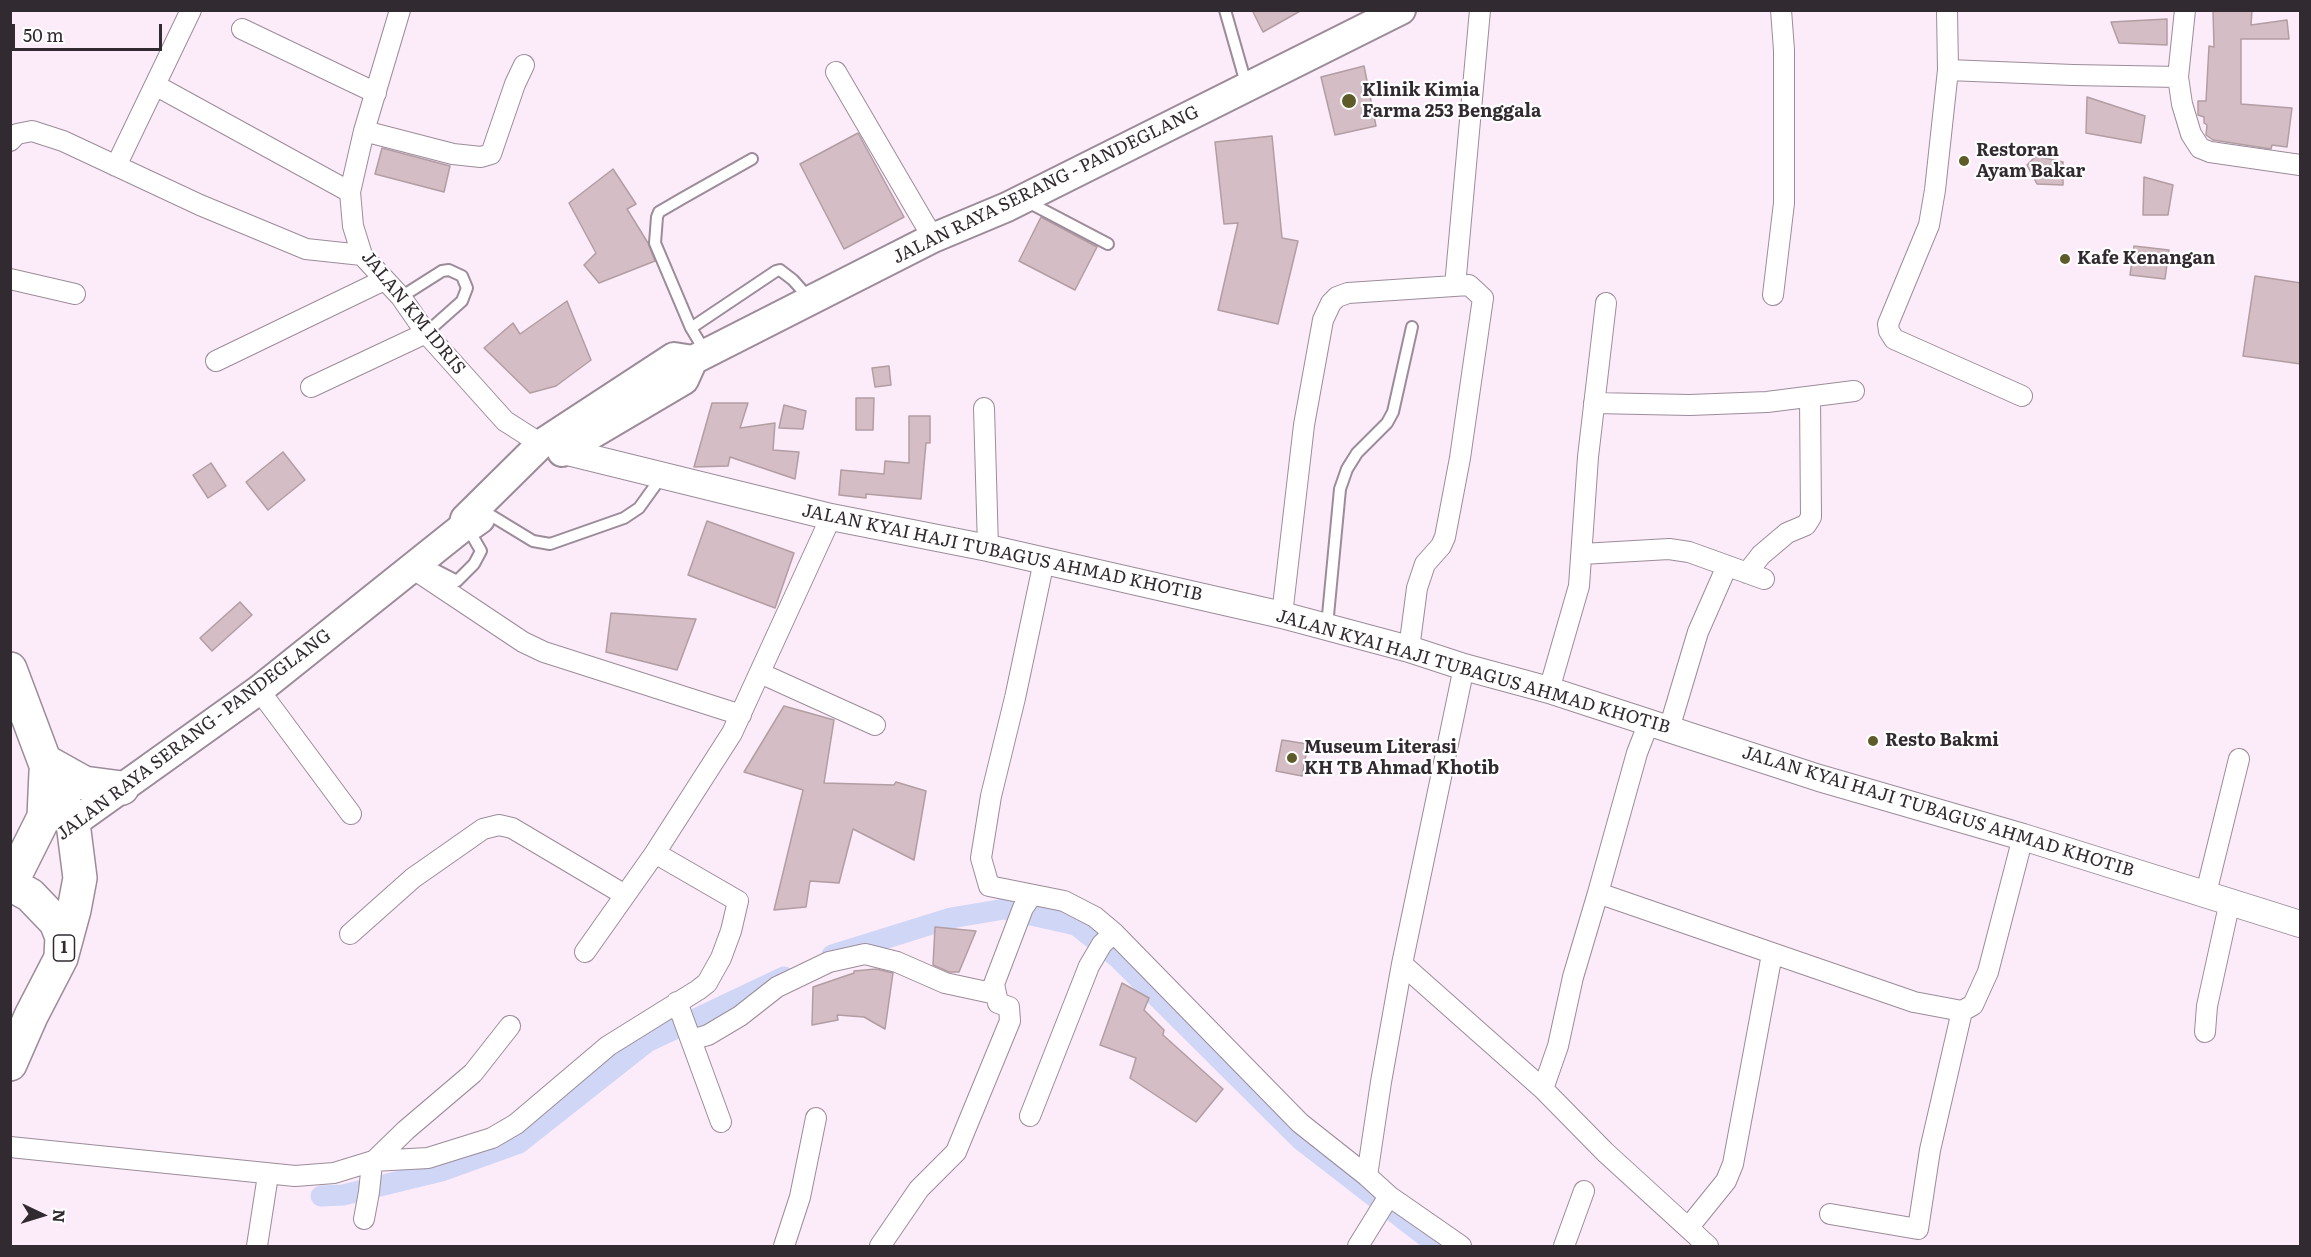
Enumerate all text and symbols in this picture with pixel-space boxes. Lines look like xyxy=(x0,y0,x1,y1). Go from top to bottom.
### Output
scale bar xyxy=(15,12,165,50)
text: 50 m xyxy=(23,21,64,48)
place label: Klinik Kimia Farma 253 Benggala xyxy=(1362,80,1541,122)
marker: Klinik Kimia Farma 253 Benggala xyxy=(1340,92,1358,110)
street label: JALAN RAYA SERANG - PANDEGLANG xyxy=(890,101,1202,269)
place label: Restoran Ayam Bakar xyxy=(1976,140,2085,182)
marker: Restoran Ayam Bakar xyxy=(1957,154,1971,168)
street label: JALAN KM IDRIS xyxy=(357,247,469,379)
place label: Kafe Kenangan xyxy=(2077,248,2215,270)
marker: Kafe Kenangan xyxy=(2058,252,2072,266)
street label: JALAN KYAI HAJI TUBAGUS AHMAD KHOTIB xyxy=(800,500,1204,606)
street label: JALAN KYAI HAJI TUBAGUS AHMAD KHOTIB xyxy=(1273,605,1673,739)
street label: JALAN RAYA SERANG - PANDEGLANG xyxy=(53,625,335,845)
place label: Resto Bakmi xyxy=(1885,730,1999,752)
marker: Resto Bakmi xyxy=(1866,734,1880,748)
place label: Museum Literasi KH TB Ahmad Khotib xyxy=(1304,737,1499,780)
street label: JALAN KYAI HAJI TUBAGUS AHMAD KHOTIB xyxy=(1739,742,2137,882)
marker: Museum Literasi KH TB Ahmad Khotib xyxy=(1285,751,1299,765)
road number: 1 xyxy=(54,935,74,961)
north arrow xyxy=(12,1185,72,1245)
text: N xyxy=(48,1209,72,1224)

